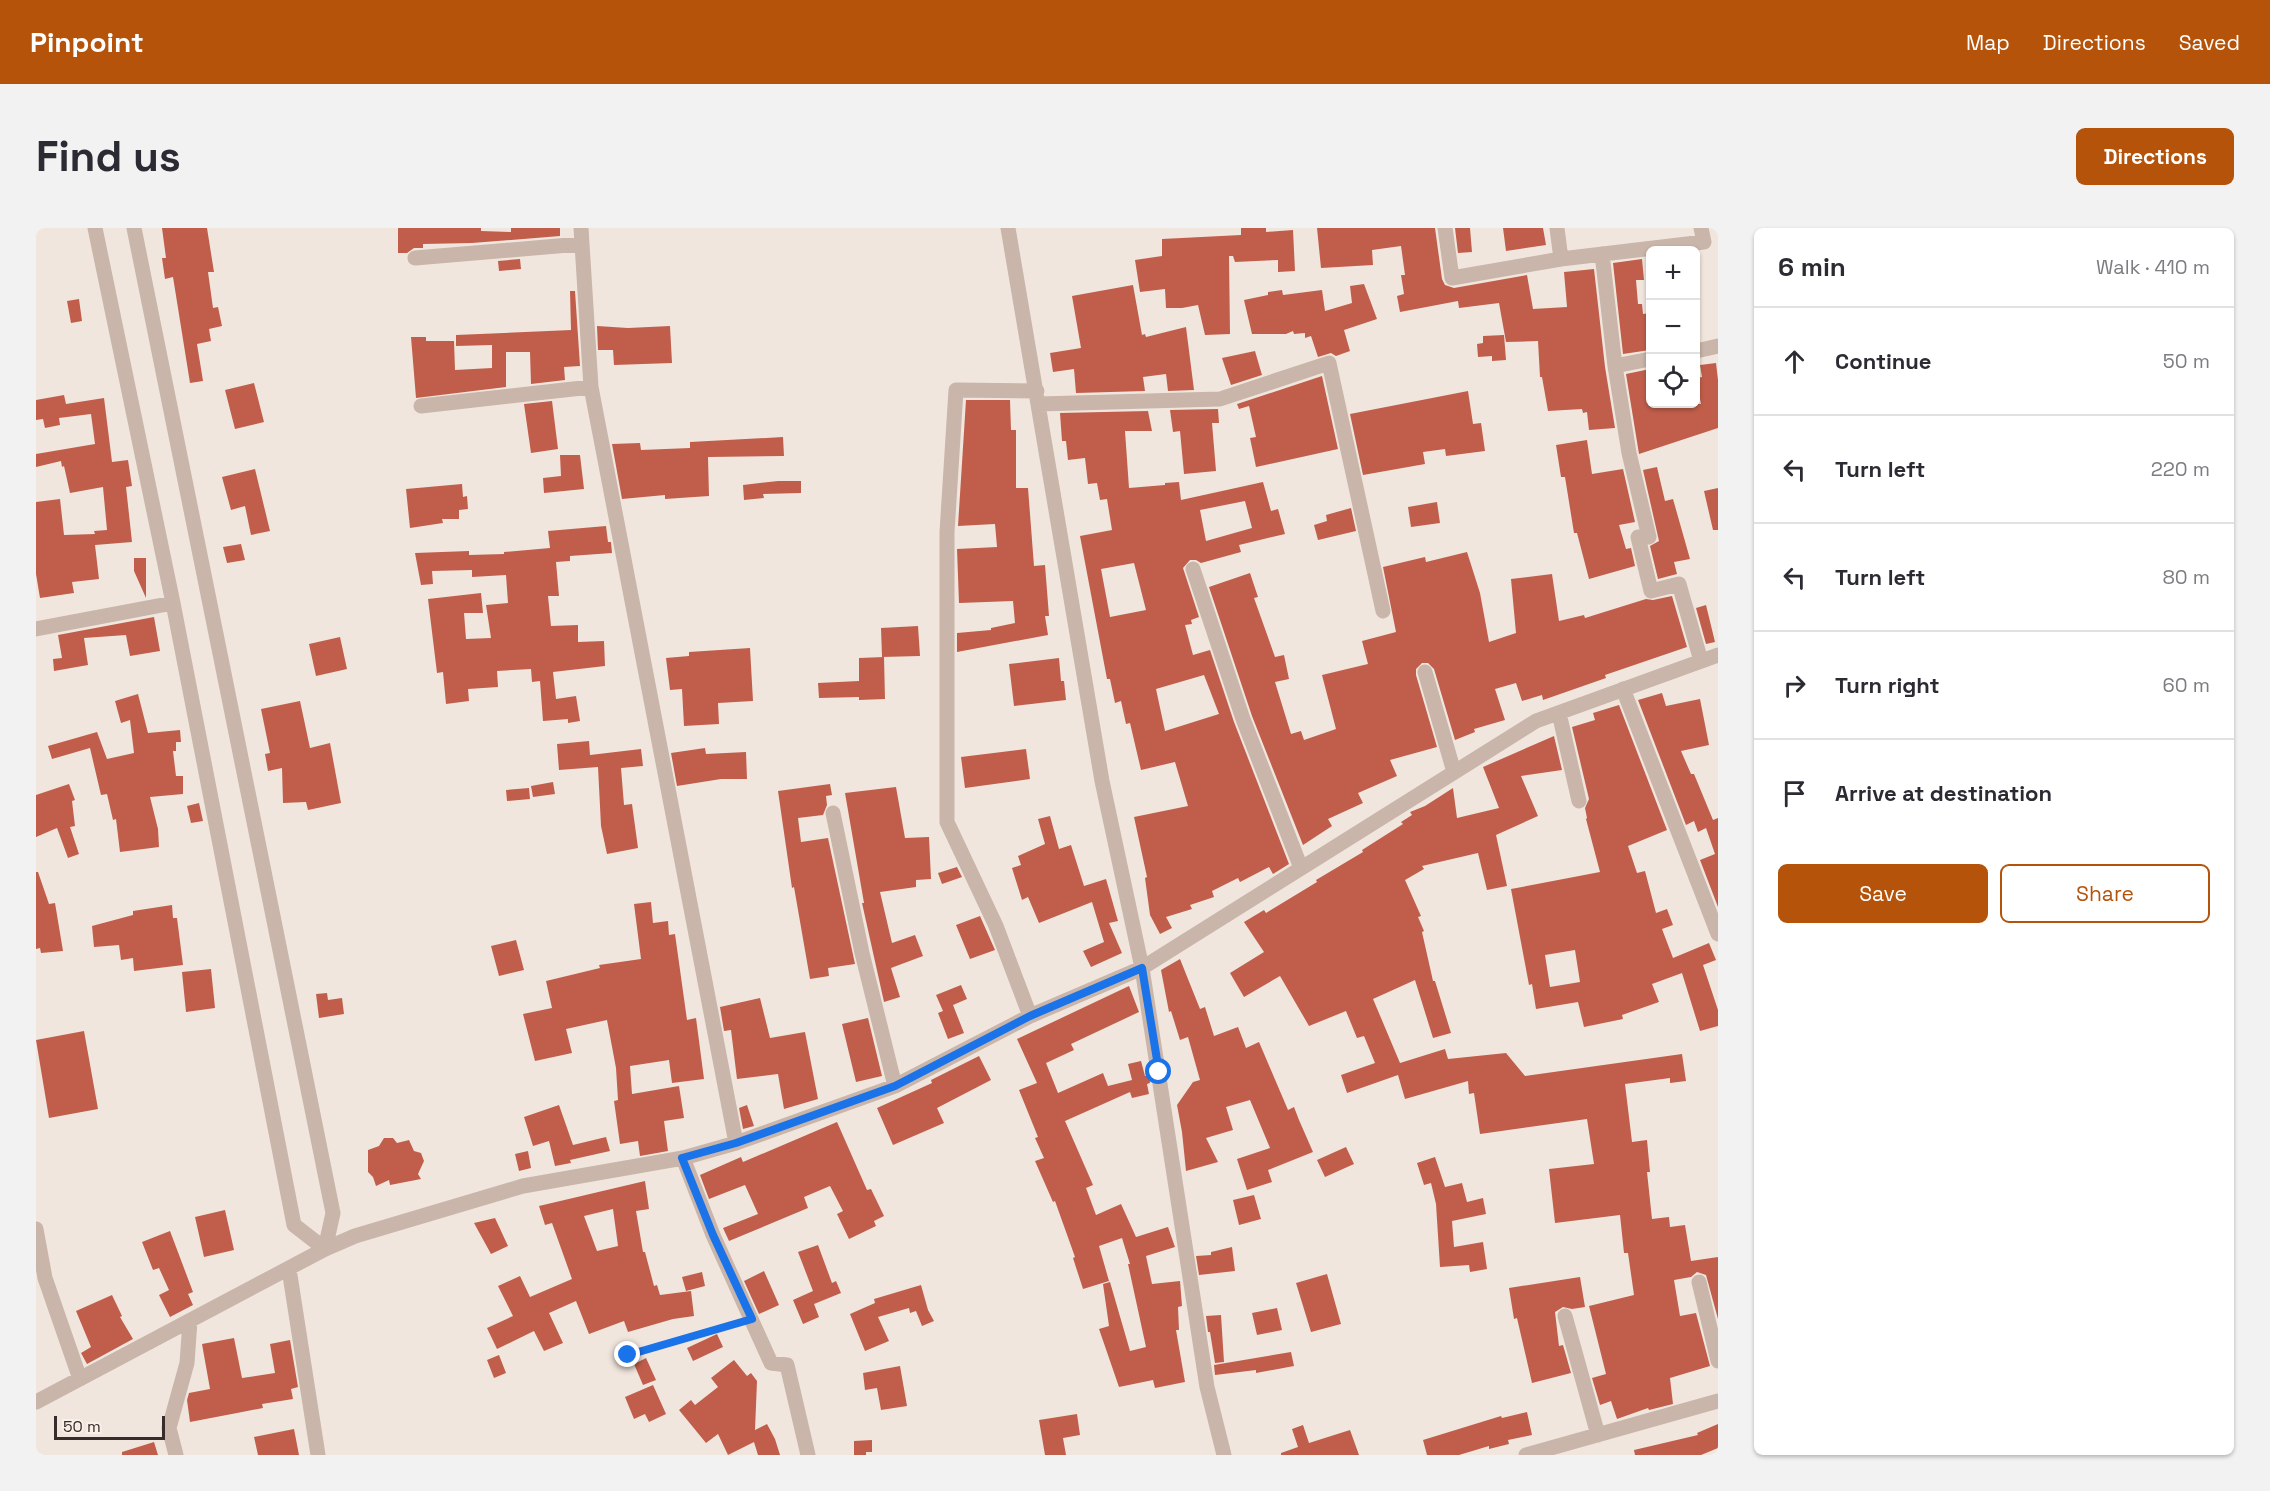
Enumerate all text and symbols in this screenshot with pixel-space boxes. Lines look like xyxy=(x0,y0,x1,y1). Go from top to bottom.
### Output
text: Pinpoint xyxy=(30,24,144,60)
text: Map xyxy=(1966,29,2010,56)
text: Directions xyxy=(2043,29,2146,56)
text: Saved xyxy=(2179,29,2240,56)
button: Directions xyxy=(2076,128,2234,185)
text: Find us xyxy=(36,130,181,183)
map controls xyxy=(1646,246,1700,408)
button: + xyxy=(1646,246,1700,300)
text: 6 min xyxy=(1778,250,1846,284)
text: Walk · 410 m xyxy=(2096,254,2210,280)
button: − xyxy=(1646,300,1700,354)
icon: ahead xyxy=(1778,345,1811,378)
text: Continue xyxy=(1835,347,1931,375)
text: 50 m xyxy=(2163,348,2210,374)
button: locate xyxy=(1646,354,1700,408)
icon: left xyxy=(1778,453,1811,486)
text: Turn left xyxy=(1835,455,1925,483)
text: 220 m xyxy=(2151,456,2210,482)
icon: left xyxy=(1778,561,1811,594)
text: Turn left xyxy=(1835,563,1925,591)
text: 80 m xyxy=(2162,564,2210,590)
icon: right xyxy=(1778,669,1811,702)
text: Turn right xyxy=(1835,671,1940,699)
text: 60 m xyxy=(2163,672,2210,698)
icon: arrive xyxy=(1778,777,1811,810)
text: Arrive at destination xyxy=(1835,779,2052,807)
button: Save xyxy=(1778,864,1988,923)
button: Share xyxy=(2000,864,2210,923)
route start xyxy=(1145,1058,1171,1084)
route end xyxy=(614,1341,640,1367)
scale bar xyxy=(54,1413,165,1440)
text: 50 m xyxy=(63,1416,101,1437)

